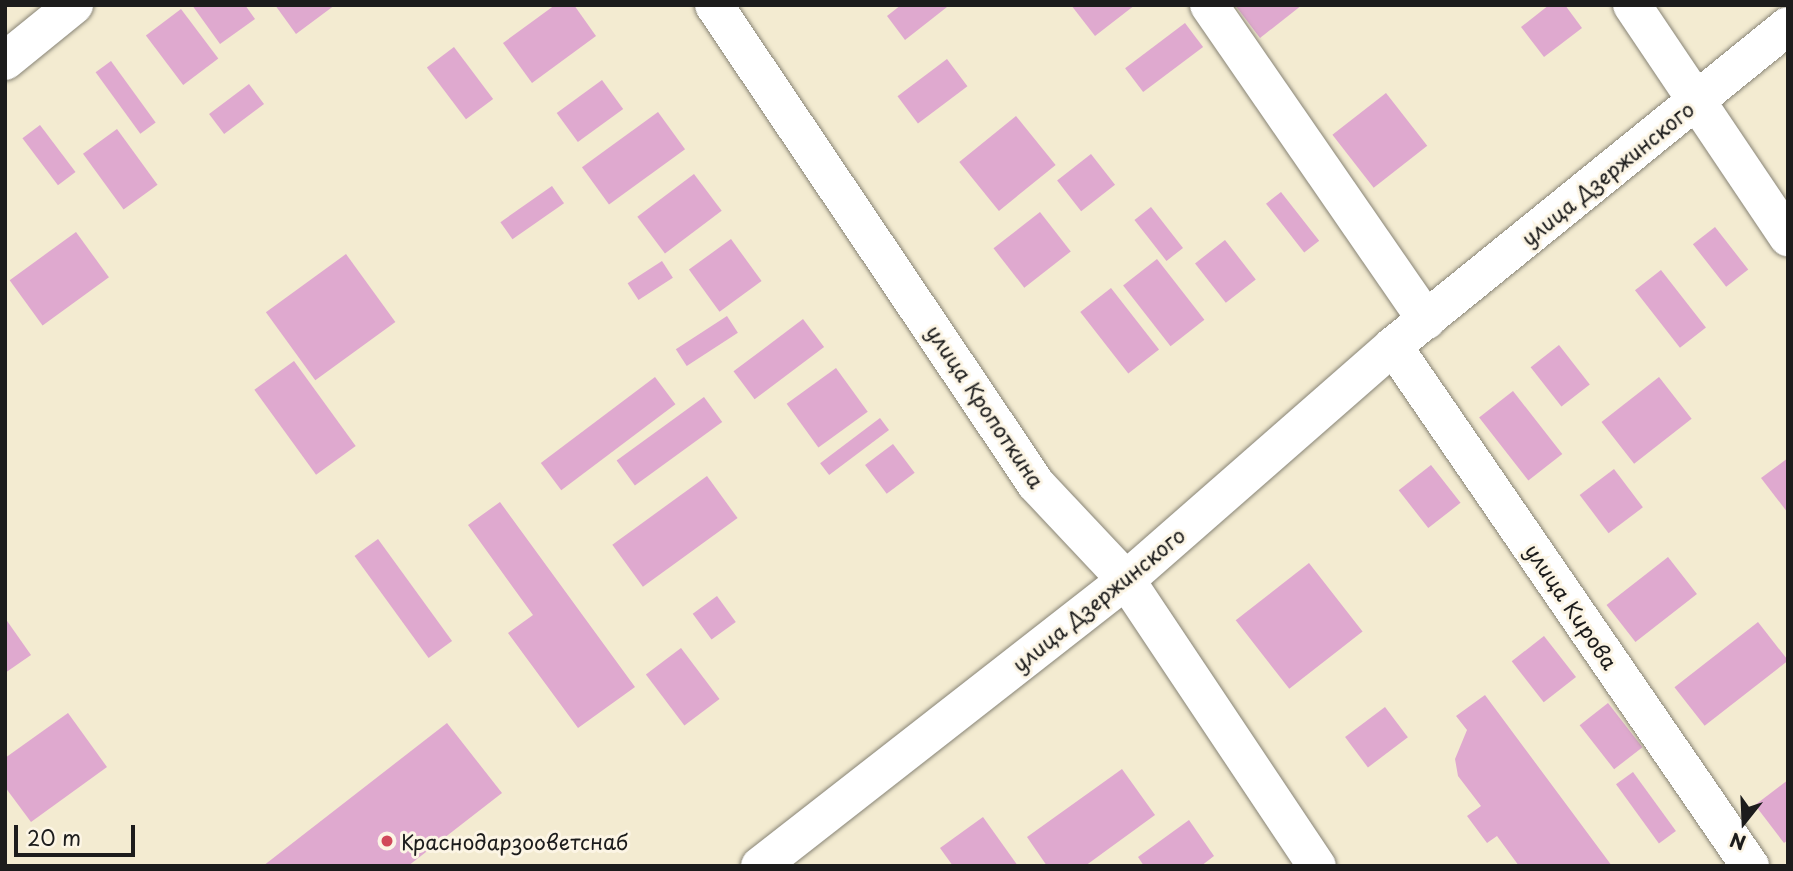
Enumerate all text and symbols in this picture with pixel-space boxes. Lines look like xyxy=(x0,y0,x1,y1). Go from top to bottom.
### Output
street label: улица Дзержинского xyxy=(1515,95,1699,251)
street label: улица Кропоткина xyxy=(922,319,1050,493)
street label: улица Дзержинского xyxy=(1006,521,1190,677)
street label: улица Кирова xyxy=(1521,538,1623,674)
north arrow xyxy=(1709,787,1779,857)
scale bar xyxy=(18,812,138,856)
text: 20 m xyxy=(27,821,81,853)
text: N xyxy=(1726,826,1749,858)
place label: Краснодарзооветснаб xyxy=(401,828,628,854)
marker: Краснодарзооветснаб xyxy=(379,833,395,849)

